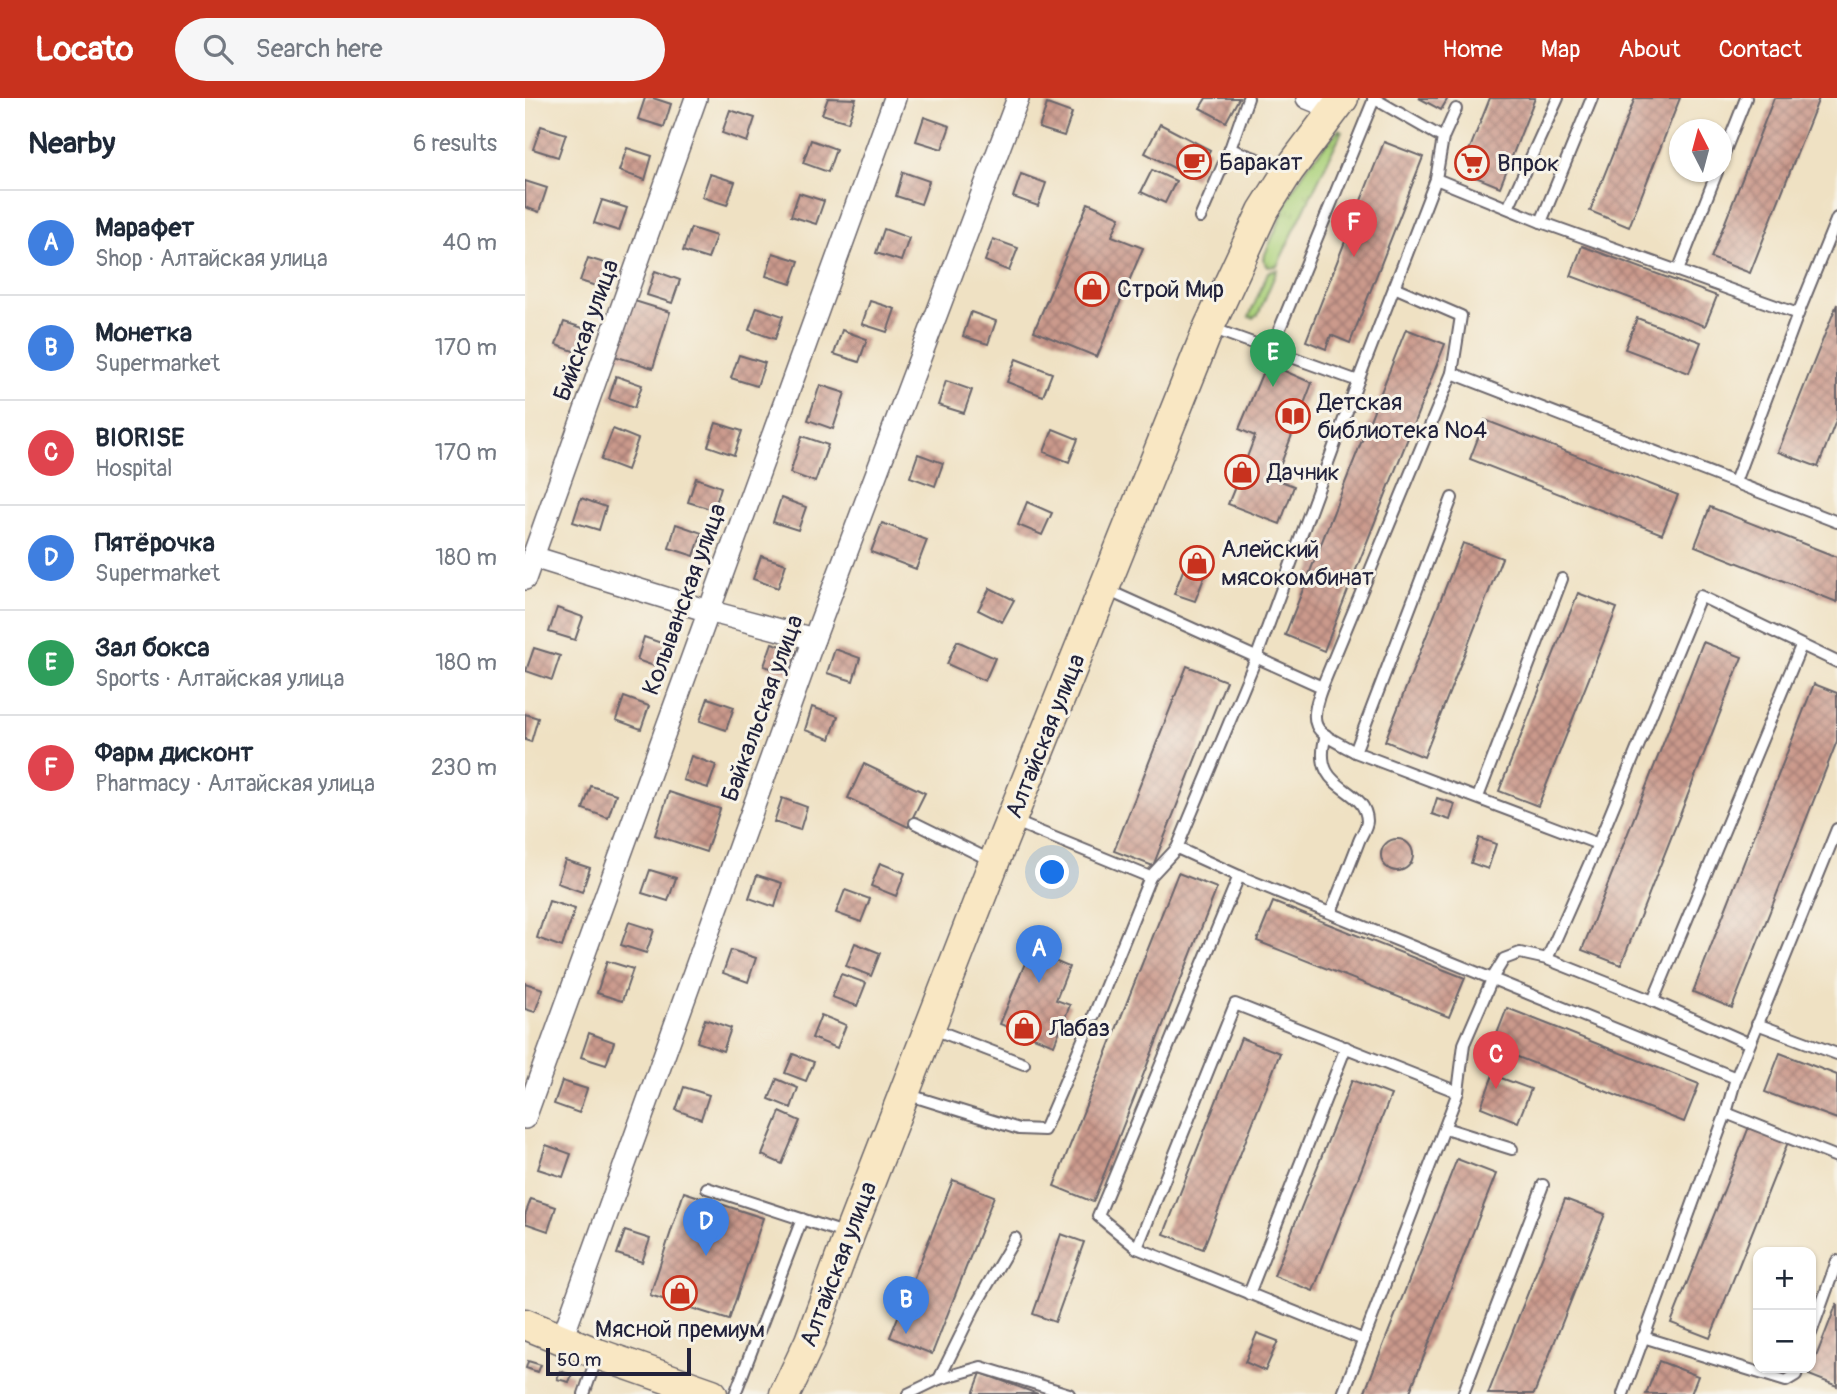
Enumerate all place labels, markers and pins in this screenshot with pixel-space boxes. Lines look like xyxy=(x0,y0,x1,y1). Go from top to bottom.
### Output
cafe icon: Баракат xyxy=(1175,143,1213,181)
supermarket icon: Впрок xyxy=(1453,144,1491,182)
place label: Баракат xyxy=(1219,148,1303,177)
place label: Впрок xyxy=(1497,149,1559,178)
pin: F xyxy=(1331,199,1377,257)
shop icon: Строй Мир xyxy=(1073,270,1111,308)
place label: Строй Мир xyxy=(1117,275,1224,304)
pin: E xyxy=(1250,329,1296,387)
place label: Детская библиотека №4 xyxy=(1316,388,1487,445)
library icon: Детская библиотека №4 xyxy=(1274,397,1312,435)
shop icon: Дачник xyxy=(1223,453,1261,491)
place label: Дачник xyxy=(1266,458,1340,487)
place label: Алейский мясокомбинат xyxy=(1221,535,1374,592)
shop icon: Алейский мясокомбинат xyxy=(1178,544,1216,582)
pin: A xyxy=(1016,925,1062,983)
shop icon: Лабаз xyxy=(1005,1009,1043,1047)
place label: Лабаз xyxy=(1048,1014,1110,1043)
pin: C xyxy=(1473,1031,1519,1089)
pin: D xyxy=(683,1198,729,1256)
shop icon: Мясной премиум xyxy=(661,1274,699,1312)
pin: B xyxy=(883,1276,929,1334)
place label: Мясной премиум xyxy=(595,1315,765,1344)

